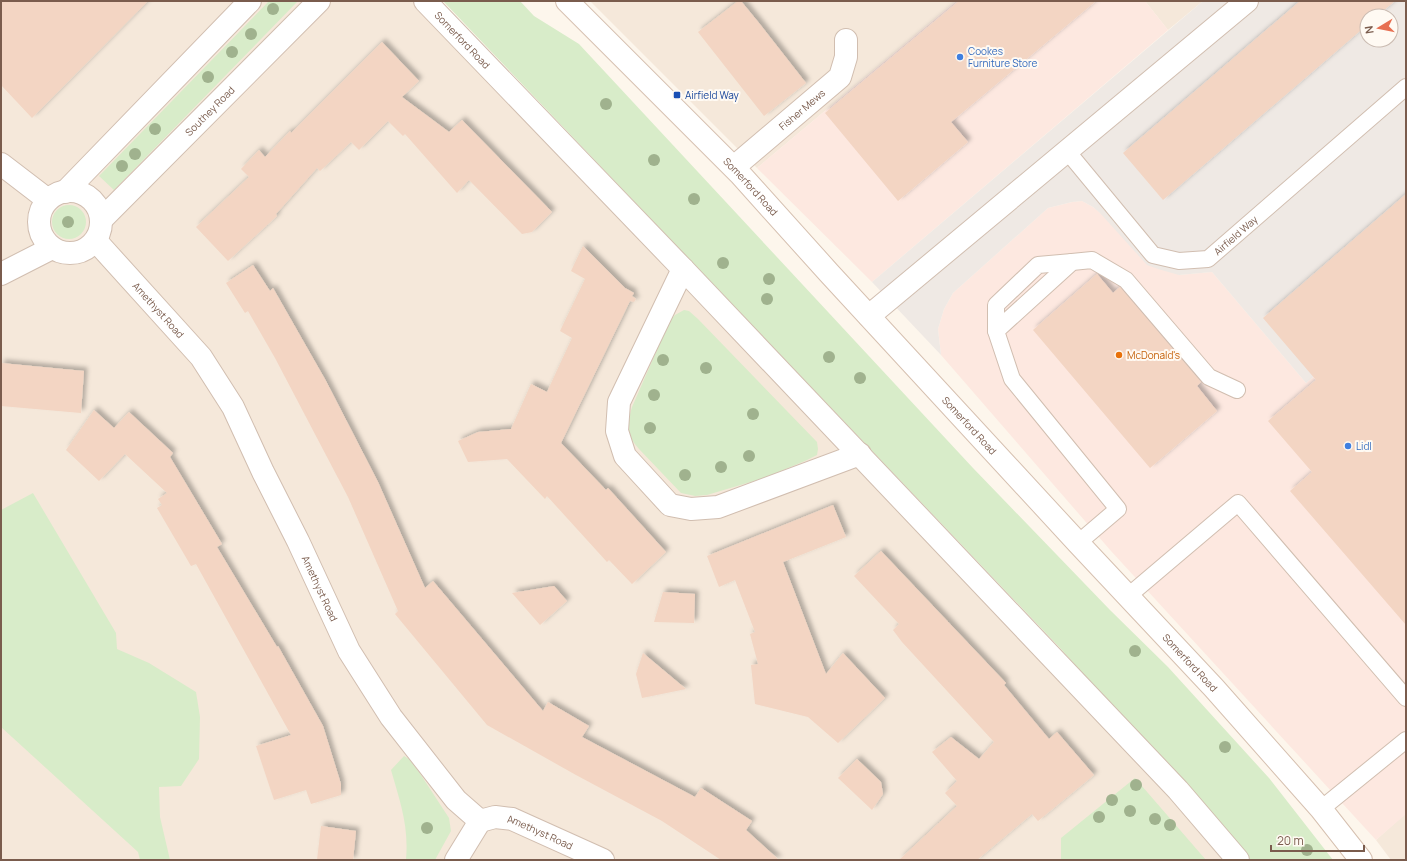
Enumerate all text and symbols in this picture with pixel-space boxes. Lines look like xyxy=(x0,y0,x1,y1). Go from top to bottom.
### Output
street label: Somerford Road xyxy=(432,8,493,72)
north arrow xyxy=(1359,8,1399,48)
text: N xyxy=(1361,25,1377,35)
place label: Cookes Furniture Store xyxy=(968,44,1038,70)
marker: Cookes Furniture Store xyxy=(955,52,965,62)
street label: Southey Road xyxy=(182,83,238,139)
street label: Fisher Mews xyxy=(776,86,828,133)
place label: Airfield Way xyxy=(685,88,740,102)
marker: Airfield Way xyxy=(672,90,682,100)
street label: Somerford Road xyxy=(720,154,781,219)
street label: Airfield Way xyxy=(1210,212,1261,258)
street label: Amethyst Road xyxy=(129,279,187,341)
place label: McDonald's xyxy=(1127,348,1180,362)
marker: McDonald's xyxy=(1114,350,1124,360)
street label: Somerford Road xyxy=(939,393,1000,458)
place label: Lidl xyxy=(1356,439,1372,453)
marker: Lidl xyxy=(1343,441,1353,451)
street label: Amethyst Road xyxy=(299,553,341,624)
street label: Somerford Road xyxy=(1160,631,1221,695)
street label: Amethyst Road xyxy=(507,812,575,853)
scale bar xyxy=(1271,827,1364,853)
text: 20 m xyxy=(1277,832,1304,849)

